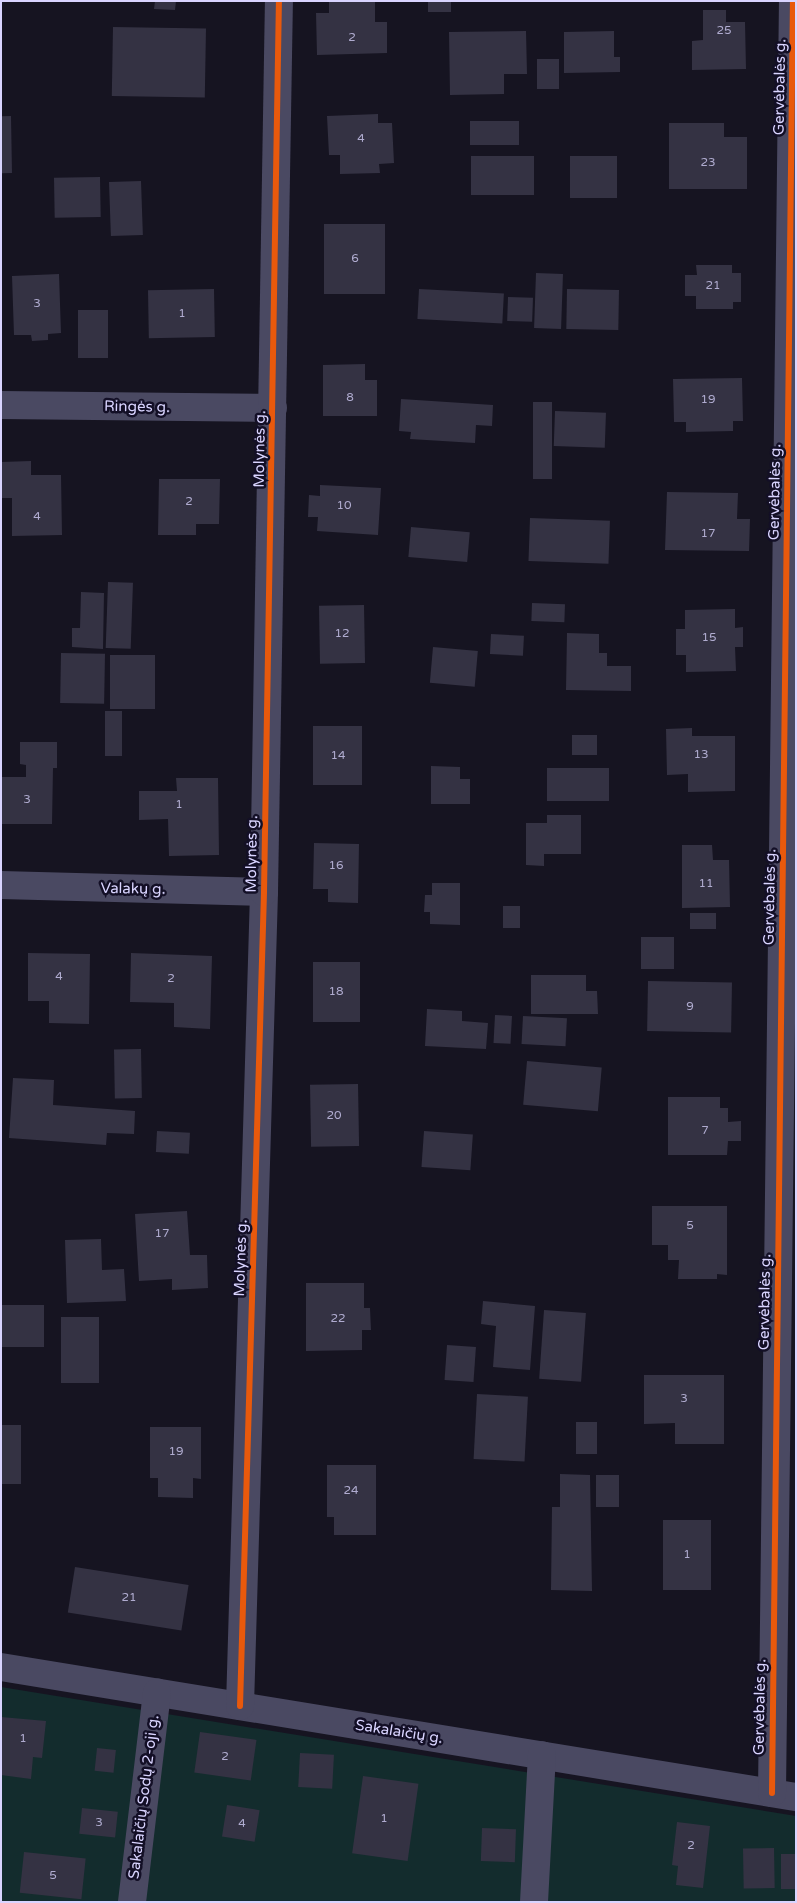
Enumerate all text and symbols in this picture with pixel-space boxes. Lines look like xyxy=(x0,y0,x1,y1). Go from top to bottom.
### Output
house number: 25 xyxy=(716,24,732,38)
house number: 2 xyxy=(348,31,356,45)
street label: Gervėbalės g. xyxy=(770,39,790,135)
house number: 4 xyxy=(357,132,365,146)
house number: 23 xyxy=(700,156,716,170)
house number: 6 xyxy=(351,252,359,266)
house number: 21 xyxy=(705,279,721,293)
house number: 3 xyxy=(33,297,41,311)
house number: 1 xyxy=(178,307,186,321)
house number: 8 xyxy=(346,391,354,405)
house number: 19 xyxy=(700,393,716,407)
street label: Ringės g. xyxy=(104,397,170,417)
street label: Molynės g. xyxy=(250,410,270,488)
street label: Gervėbalės g. xyxy=(765,444,785,540)
house number: 2 xyxy=(185,495,193,509)
house number: 10 xyxy=(336,499,352,513)
house number: 4 xyxy=(33,510,41,524)
house number: 17 xyxy=(700,527,716,541)
house number: 12 xyxy=(334,627,350,641)
house number: 15 xyxy=(701,631,717,645)
house number: 13 xyxy=(693,748,709,762)
house number: 14 xyxy=(330,749,346,763)
house number: 3 xyxy=(23,793,31,807)
house number: 1 xyxy=(175,798,183,812)
street label: Molynės g. xyxy=(242,815,262,893)
street label: Gervėbalės g. xyxy=(760,849,780,945)
house number: 16 xyxy=(328,859,344,873)
house number: 11 xyxy=(698,877,714,891)
street label: Valakų g. xyxy=(100,879,166,899)
house number: 4 xyxy=(55,970,63,984)
house number: 2 xyxy=(167,972,175,986)
house number: 18 xyxy=(328,985,344,999)
house number: 9 xyxy=(686,1000,694,1014)
house number: 20 xyxy=(326,1109,342,1123)
house number: 7 xyxy=(701,1124,709,1138)
street label: Molynės g. xyxy=(231,1219,251,1297)
house number: 5 xyxy=(686,1219,694,1233)
house number: 17 xyxy=(154,1227,170,1241)
street label: Gervėbalės g. xyxy=(755,1254,775,1350)
house number: 22 xyxy=(330,1312,346,1326)
house number: 3 xyxy=(680,1392,688,1406)
house number: 19 xyxy=(168,1445,184,1459)
house number: 24 xyxy=(343,1484,359,1498)
house number: 1 xyxy=(683,1548,691,1562)
house number: 21 xyxy=(121,1591,137,1605)
street label: Gervėbalės g. xyxy=(750,1659,770,1755)
street label: Sakalaičių Sodų 2-oji g. xyxy=(125,1714,163,1880)
street label: Sakalaičių g. xyxy=(354,1716,444,1748)
house number: 1 xyxy=(19,1732,27,1746)
house number: 2 xyxy=(221,1750,229,1764)
house number: 1 xyxy=(380,1812,388,1826)
house number: 3 xyxy=(95,1816,103,1830)
house number: 4 xyxy=(238,1817,246,1831)
house number: 2 xyxy=(687,1839,695,1853)
house number: 5 xyxy=(49,1869,57,1883)

